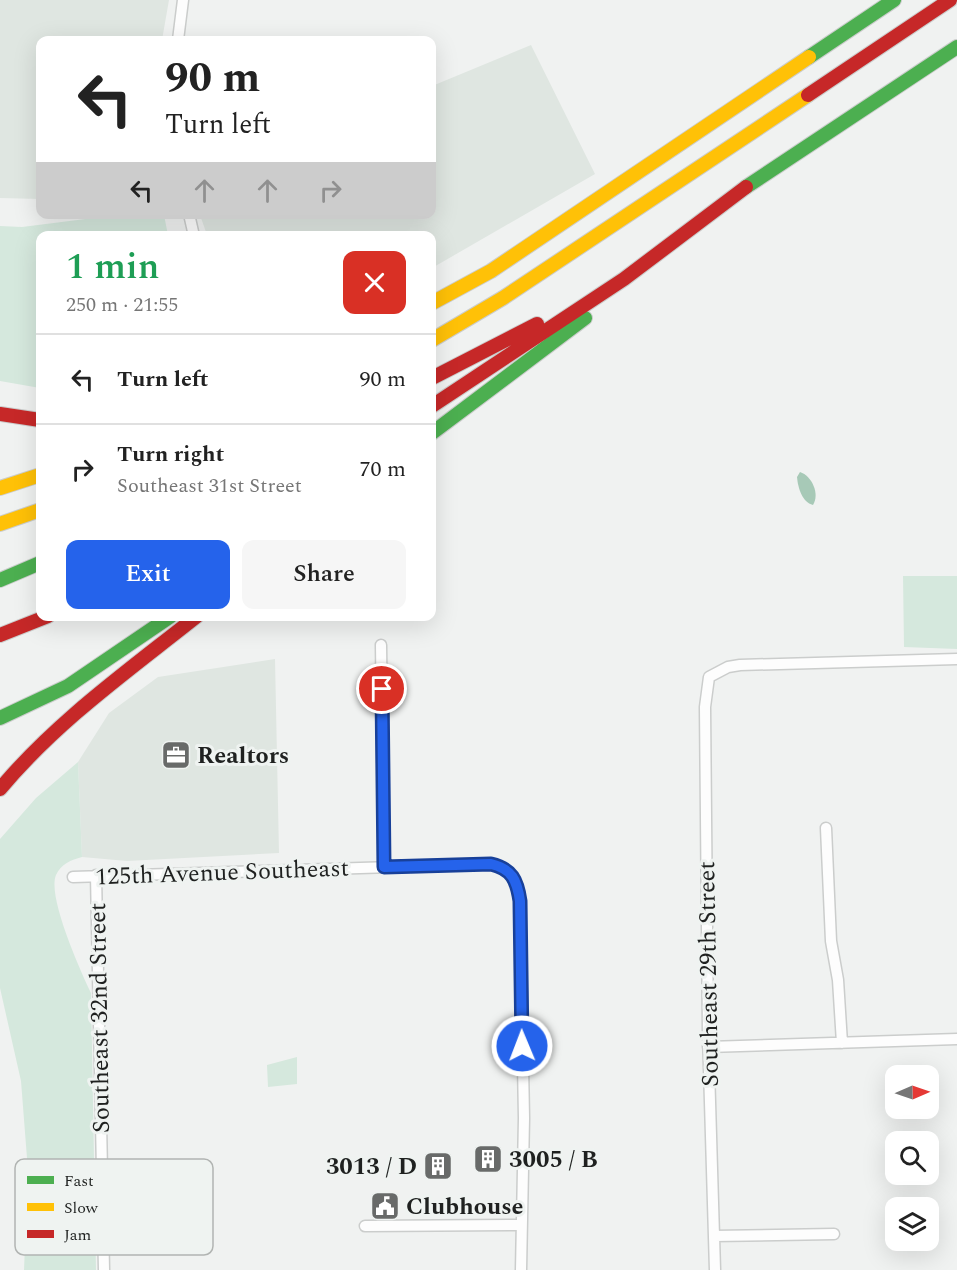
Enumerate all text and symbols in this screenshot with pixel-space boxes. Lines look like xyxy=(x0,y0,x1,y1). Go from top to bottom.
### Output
text: 90 m xyxy=(165,47,260,110)
icon: left xyxy=(66,60,144,138)
text: Turn left xyxy=(165,104,271,146)
icon: left xyxy=(125,174,158,207)
icon: ahead xyxy=(188,174,221,207)
icon: ahead xyxy=(251,174,284,207)
icon: right xyxy=(314,174,347,207)
text: 1 min xyxy=(66,240,159,295)
button: close xyxy=(343,251,406,314)
text: 250 m · 21:55 xyxy=(66,290,178,320)
icon: left xyxy=(66,363,99,396)
text: Turn left xyxy=(117,363,209,396)
text: 90 m xyxy=(360,363,406,396)
text: Turn right xyxy=(117,438,224,471)
icon: right xyxy=(66,453,99,486)
text: 70 m xyxy=(360,453,406,486)
text: Southeast 31st Street xyxy=(117,471,302,501)
button: Exit xyxy=(66,540,230,609)
button: Share xyxy=(242,540,406,609)
pin xyxy=(356,663,407,714)
icon: arrive xyxy=(365,672,398,705)
place label: Realtors xyxy=(197,738,289,774)
office icon: Realtors xyxy=(160,739,192,771)
street label: 125th Avenue Southeast xyxy=(95,851,350,895)
street label: Southeast 29th Street xyxy=(689,861,729,1087)
street label: Southeast 32nd Street xyxy=(80,902,120,1134)
position arrow xyxy=(490,1014,554,1078)
north arrow xyxy=(885,1065,939,1119)
map controls xyxy=(885,1065,939,1251)
button: search xyxy=(885,1131,939,1185)
place label: 3005 / B xyxy=(509,1142,598,1178)
building icon: 3005 / B xyxy=(472,1143,504,1175)
place label: 3013 / D xyxy=(326,1149,417,1185)
building icon: 3013 / D xyxy=(422,1150,454,1182)
legend xyxy=(15,1159,213,1255)
text: Fast xyxy=(64,1169,94,1193)
place label: Clubhouse xyxy=(406,1189,524,1225)
public building icon: Clubhouse xyxy=(369,1190,401,1222)
text: Slow xyxy=(64,1196,99,1220)
button: layers xyxy=(885,1197,939,1251)
text: Jam xyxy=(64,1223,92,1247)

